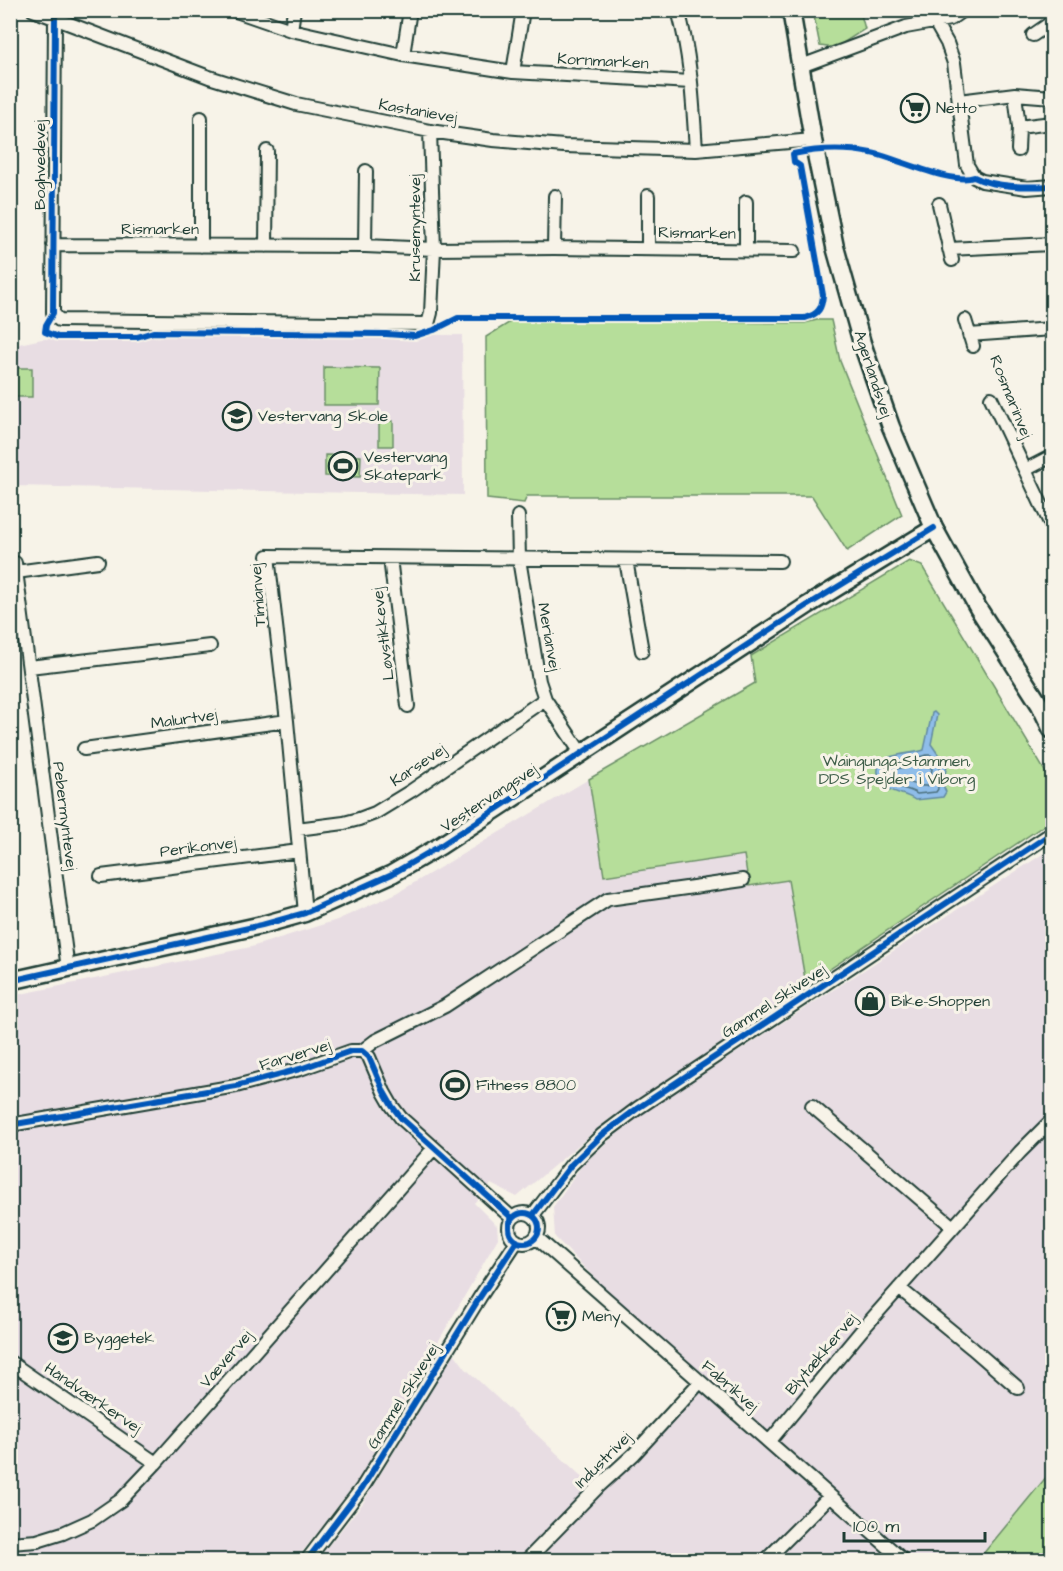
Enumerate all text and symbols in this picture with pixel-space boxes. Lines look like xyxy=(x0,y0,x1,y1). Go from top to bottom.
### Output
street label: Kornmarken xyxy=(557,48,649,74)
supermarket icon: Netto xyxy=(899,92,931,124)
street label: Kastanievej xyxy=(377,93,459,129)
place label: Netto xyxy=(936,97,977,119)
street label: Boghvedevej xyxy=(29,120,52,210)
street label: Krusemyntevej xyxy=(404,174,427,282)
street label: Rismarken xyxy=(121,218,199,240)
street label: Rismarken xyxy=(658,221,736,245)
street label: Agerlandsvej xyxy=(848,327,898,421)
street label: Rosmarinvej xyxy=(984,352,1038,442)
school or university icon: Vestervang Skole xyxy=(221,400,253,432)
place label: Vestervang Skole xyxy=(258,405,388,428)
place label: Vestervang Skatepark xyxy=(364,446,447,486)
sports icon: Vestervang Skatepark xyxy=(327,450,359,482)
street label: Timianvej xyxy=(245,563,271,627)
street label: Løvstikkevej xyxy=(366,586,400,682)
street label: Merianvej xyxy=(532,601,566,673)
street label: Malurtvej xyxy=(149,703,219,735)
street label: Karsevej xyxy=(386,738,450,792)
park label: Waingunga-Stammen, DDS Spejder i Viborg xyxy=(819,750,975,791)
street label: Vestervangsvej xyxy=(436,758,542,838)
street label: Pebermyntevej xyxy=(46,760,83,872)
street label: Perikonvej xyxy=(159,831,238,863)
street label: Gammel Skivevej xyxy=(717,959,831,1043)
shop icon: Bike-Shoppen xyxy=(854,985,886,1017)
place label: Bike-Shoppen xyxy=(891,990,990,1012)
street label: Farvervej xyxy=(257,1034,334,1076)
sports icon: Fitness 8800 xyxy=(439,1069,471,1101)
place label: Fitness 8800 xyxy=(476,1074,576,1096)
supermarket icon: Meny xyxy=(545,1300,577,1332)
place label: Meny xyxy=(582,1305,621,1328)
street label: Blytækkervej xyxy=(780,1308,863,1400)
school or university icon: Byggetek xyxy=(47,1322,79,1354)
street label: Vævervej xyxy=(195,1325,257,1393)
place label: Byggetek xyxy=(84,1327,154,1350)
street label: Gammel Skivevej xyxy=(362,1339,444,1453)
street label: Fabrikvej xyxy=(697,1355,763,1417)
street label: Håndværkervej xyxy=(40,1357,146,1439)
street label: Industrivej xyxy=(570,1427,636,1493)
scale bar xyxy=(844,1505,985,1543)
text: 100 m xyxy=(853,1514,899,1539)

